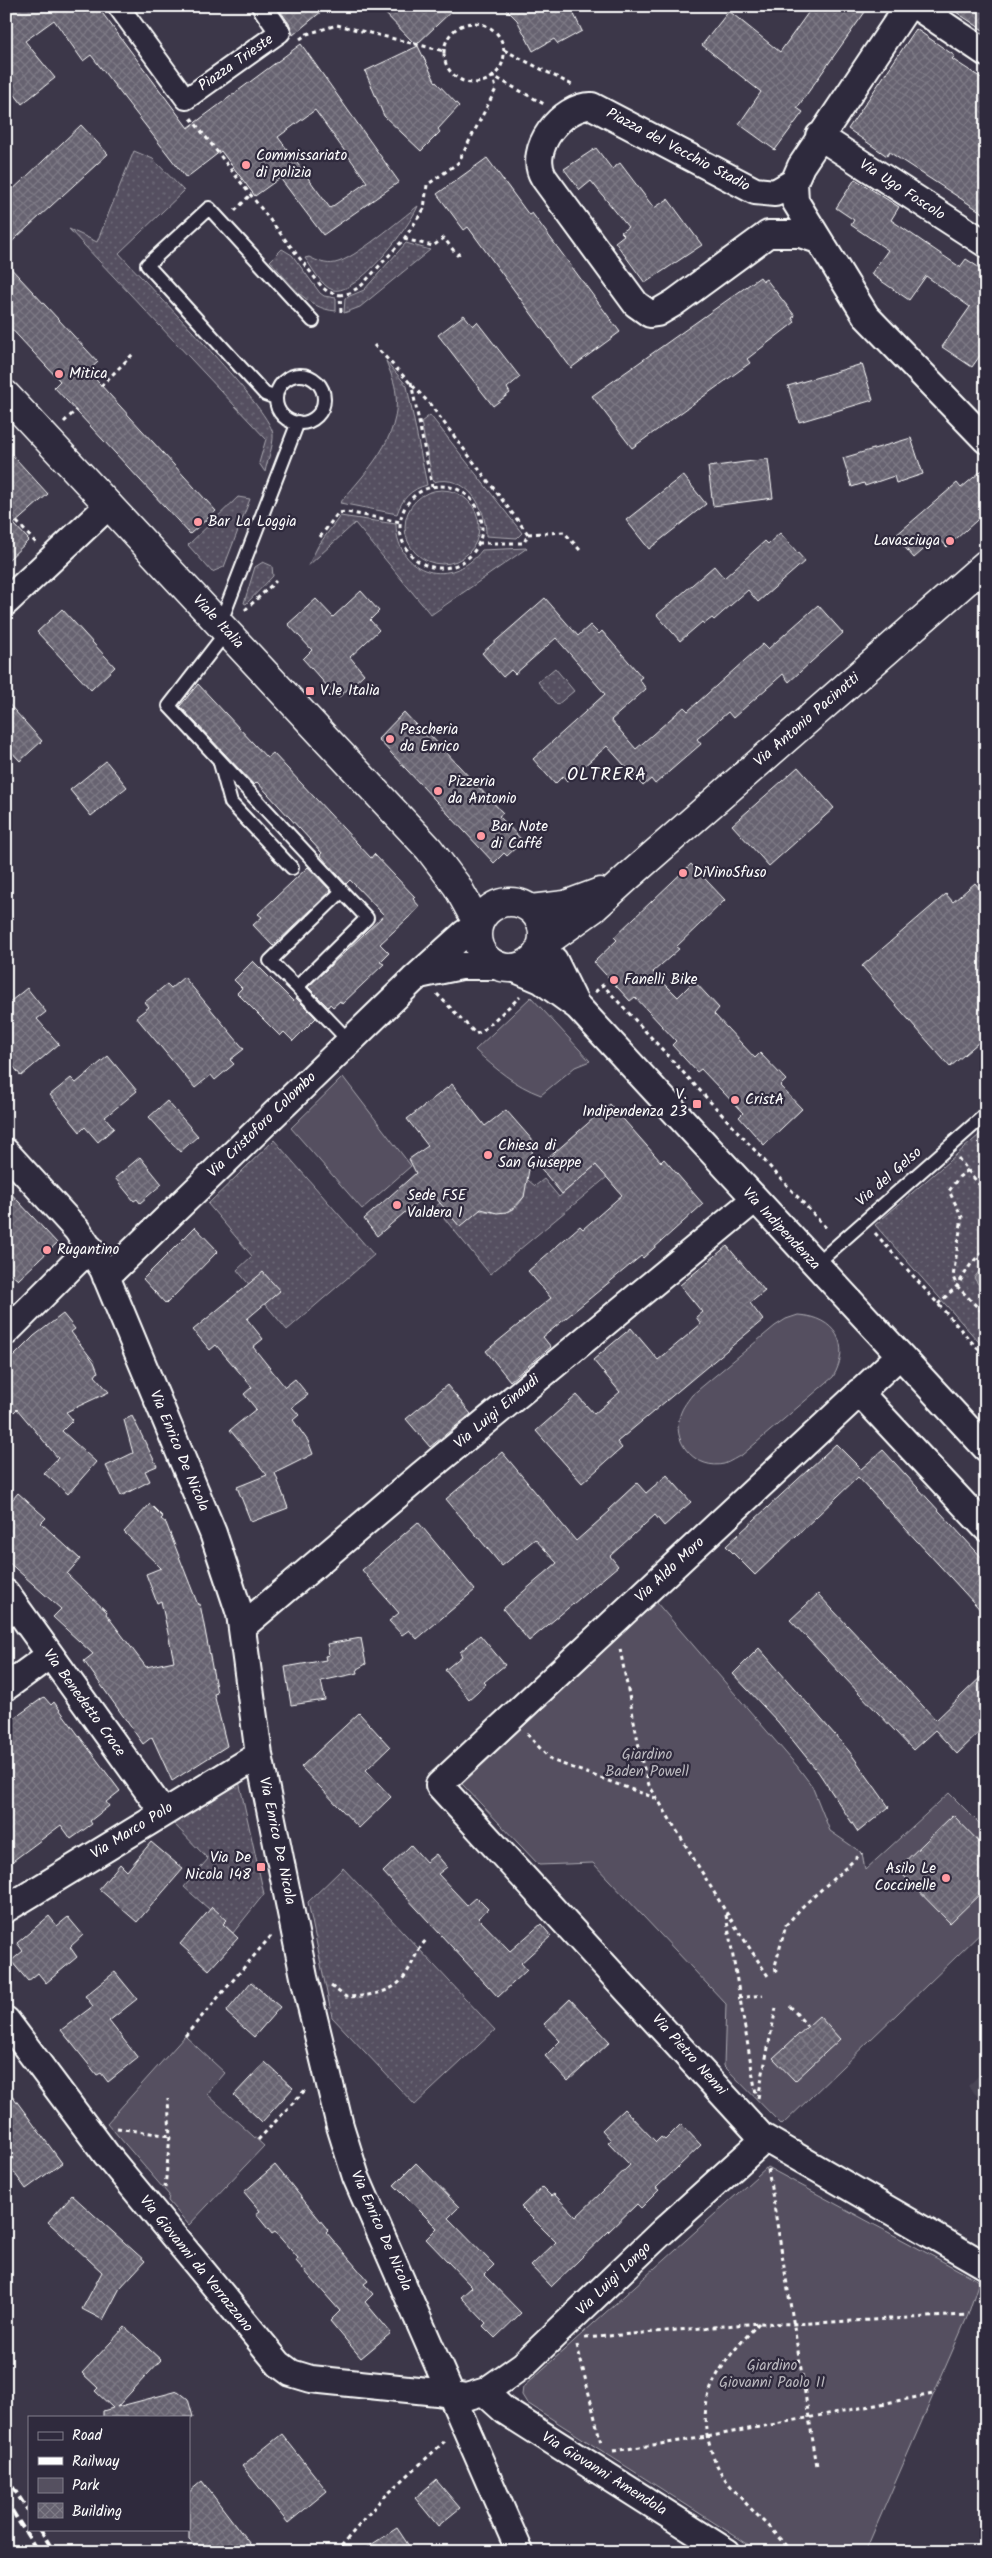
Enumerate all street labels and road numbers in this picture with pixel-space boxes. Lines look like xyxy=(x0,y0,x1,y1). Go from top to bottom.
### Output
street label: Piazza Trieste xyxy=(193,28,279,98)
street label: Piazza del Vecchio Stadio xyxy=(602,102,754,198)
street label: Via Ugo Foscolo xyxy=(854,153,950,227)
street label: Viale Italia xyxy=(186,589,250,655)
street label: Via Antonio Pacinotti xyxy=(749,666,867,773)
street label: Via Cristoforo Colombo xyxy=(202,1066,322,1184)
street label: Via del Gelso xyxy=(850,1141,928,1213)
street label: Via Indipendenza xyxy=(736,1182,826,1276)
street label: Via Luigi Einaudi xyxy=(449,1368,546,1455)
street label: Via Enrico De Nicola xyxy=(143,1387,215,1515)
street label: Via Aldo Moro xyxy=(630,1531,711,1609)
street label: Via Benedetto Croce xyxy=(37,1644,132,1762)
street label: Via Enrico De Nicola xyxy=(252,1775,302,1907)
street label: Via Marco Polo xyxy=(86,1796,178,1866)
street label: Via Pietro Nenni xyxy=(646,2009,733,2102)
street label: Via Enrico De Nicola xyxy=(344,2167,418,2295)
street label: Via Giovanni da Verrazzano xyxy=(133,2190,259,2338)
street label: Via Luigi Longo xyxy=(571,2236,657,2321)
street label: Via Giovanni Amendola xyxy=(537,2426,671,2522)

